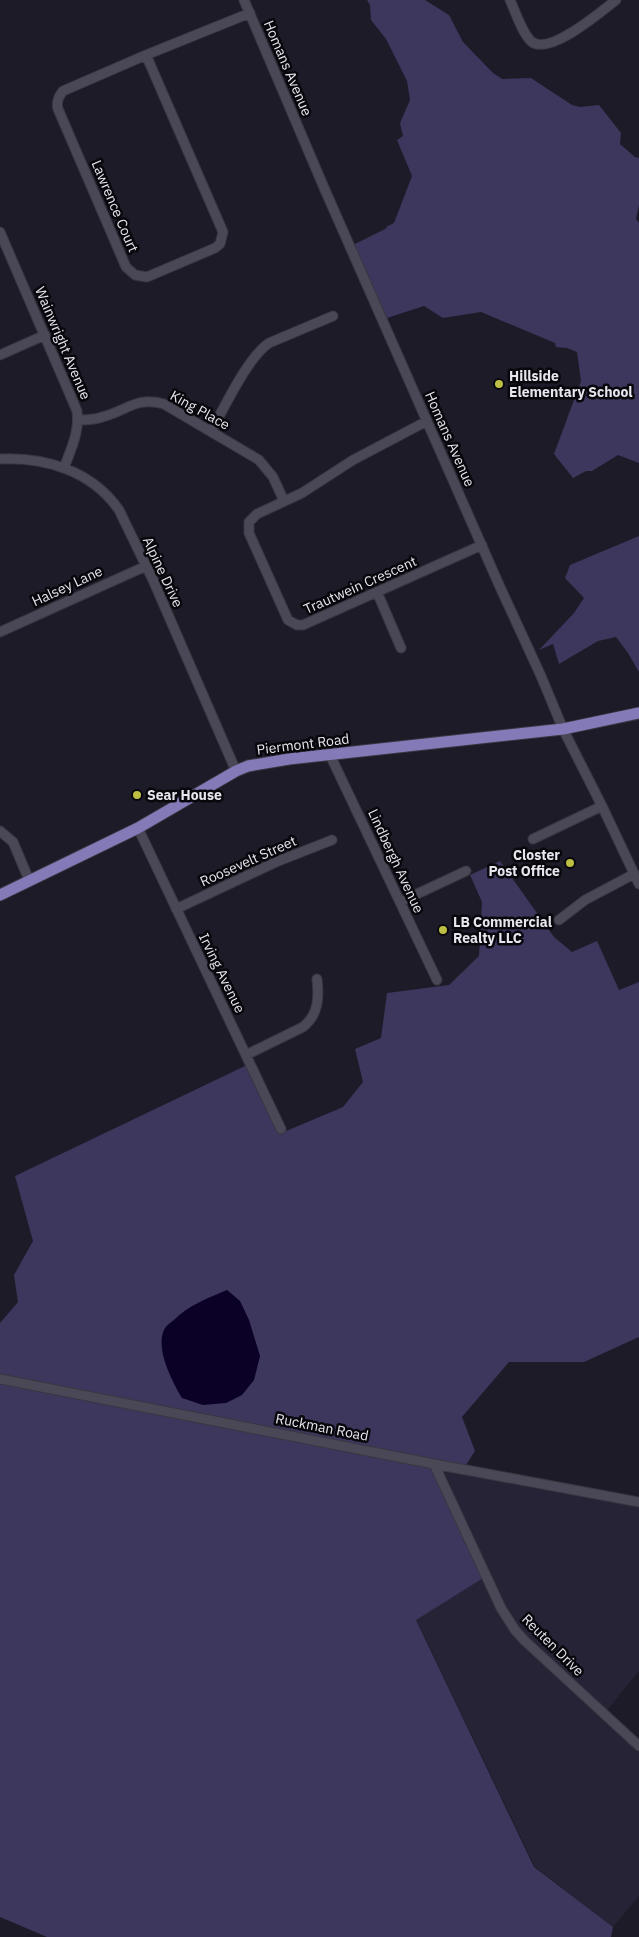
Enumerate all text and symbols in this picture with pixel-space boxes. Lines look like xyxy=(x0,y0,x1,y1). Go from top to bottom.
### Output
street label: Homans Avenue xyxy=(260,17,316,119)
street label: Lawrence Court xyxy=(87,157,143,255)
street label: Wainwright Avenue xyxy=(31,284,95,402)
place label: Hillside Elementary School xyxy=(509,367,633,401)
marker: Hillside Elementary School xyxy=(493,378,505,390)
street label: King Place xyxy=(167,386,233,434)
street label: Homans Avenue xyxy=(421,389,479,490)
street label: Alpine Drive xyxy=(139,534,187,610)
street label: Trautwein Crescent xyxy=(301,552,419,618)
street label: Halsey Lane xyxy=(29,562,106,610)
street label: Piermont Road xyxy=(256,729,350,759)
place label: Sear House xyxy=(147,786,222,804)
marker: Sear House xyxy=(131,789,143,801)
street label: Lindbergh Avenue xyxy=(364,806,428,916)
street label: Roosevelt Street xyxy=(197,832,299,890)
place label: Closter Post Office xyxy=(488,846,560,880)
marker: Closter Post Office xyxy=(564,857,576,869)
place label: LB Commercial Realty LLC xyxy=(453,913,552,947)
marker: LB Commercial Realty LLC xyxy=(437,924,449,936)
street label: Irving Avenue xyxy=(195,930,249,1016)
street label: Ruckman Road xyxy=(274,1409,370,1445)
street label: Reuten Drive xyxy=(518,1610,588,1680)

